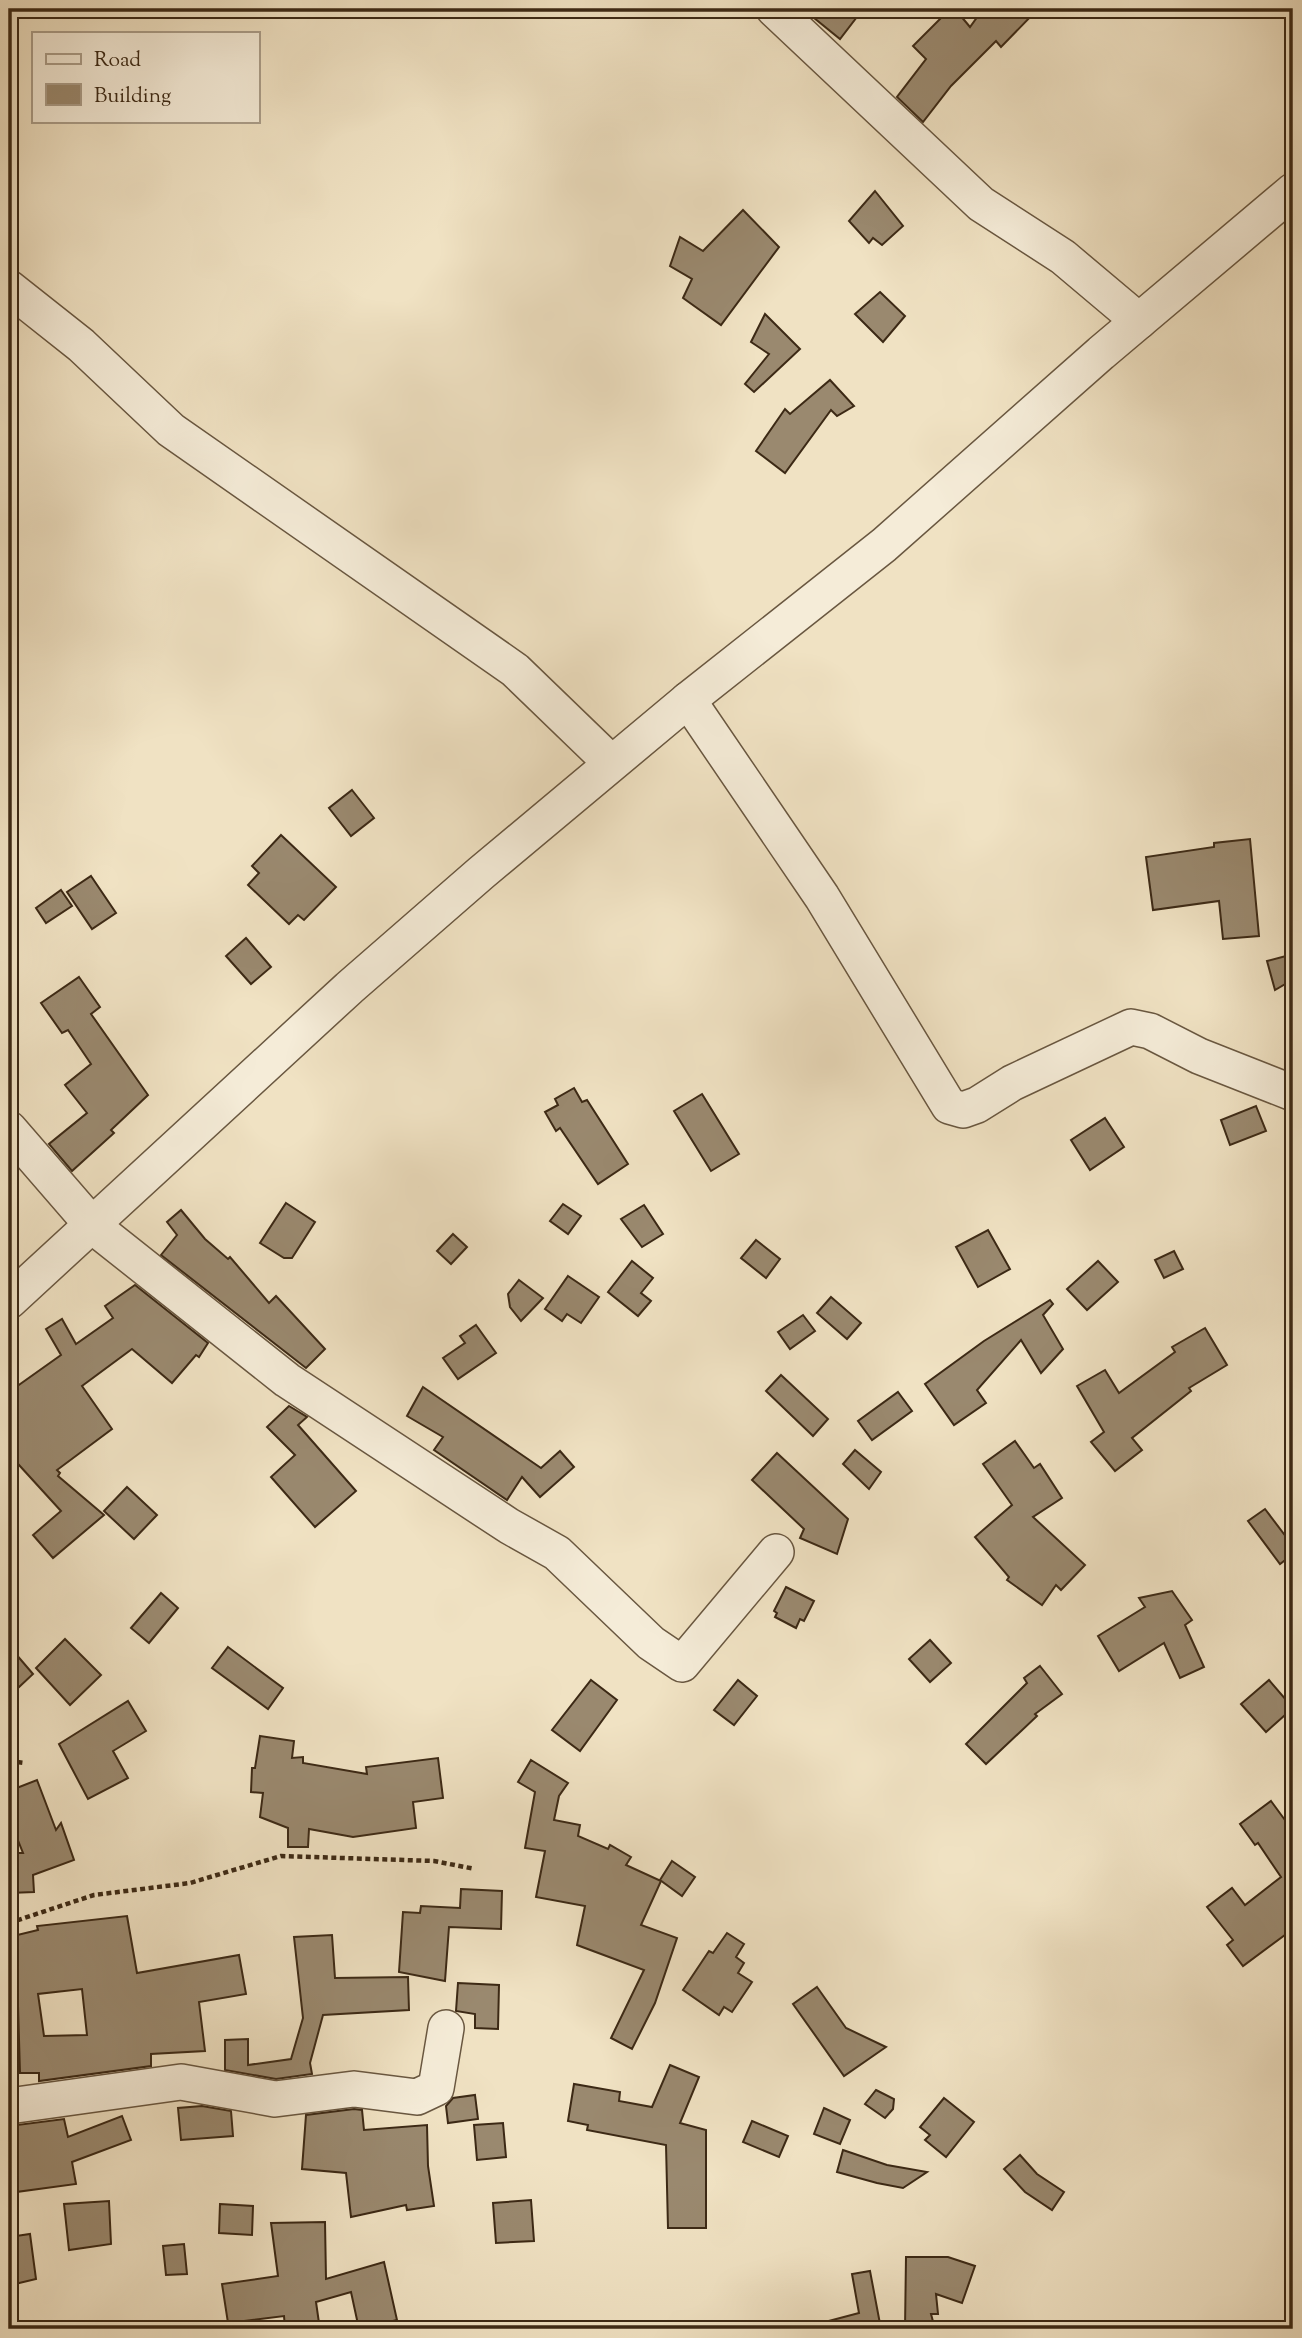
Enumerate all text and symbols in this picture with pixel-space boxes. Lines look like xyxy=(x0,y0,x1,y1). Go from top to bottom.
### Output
legend xyxy=(32,32,259,122)
text: Road xyxy=(94,46,141,76)
text: Building xyxy=(94,82,171,112)

